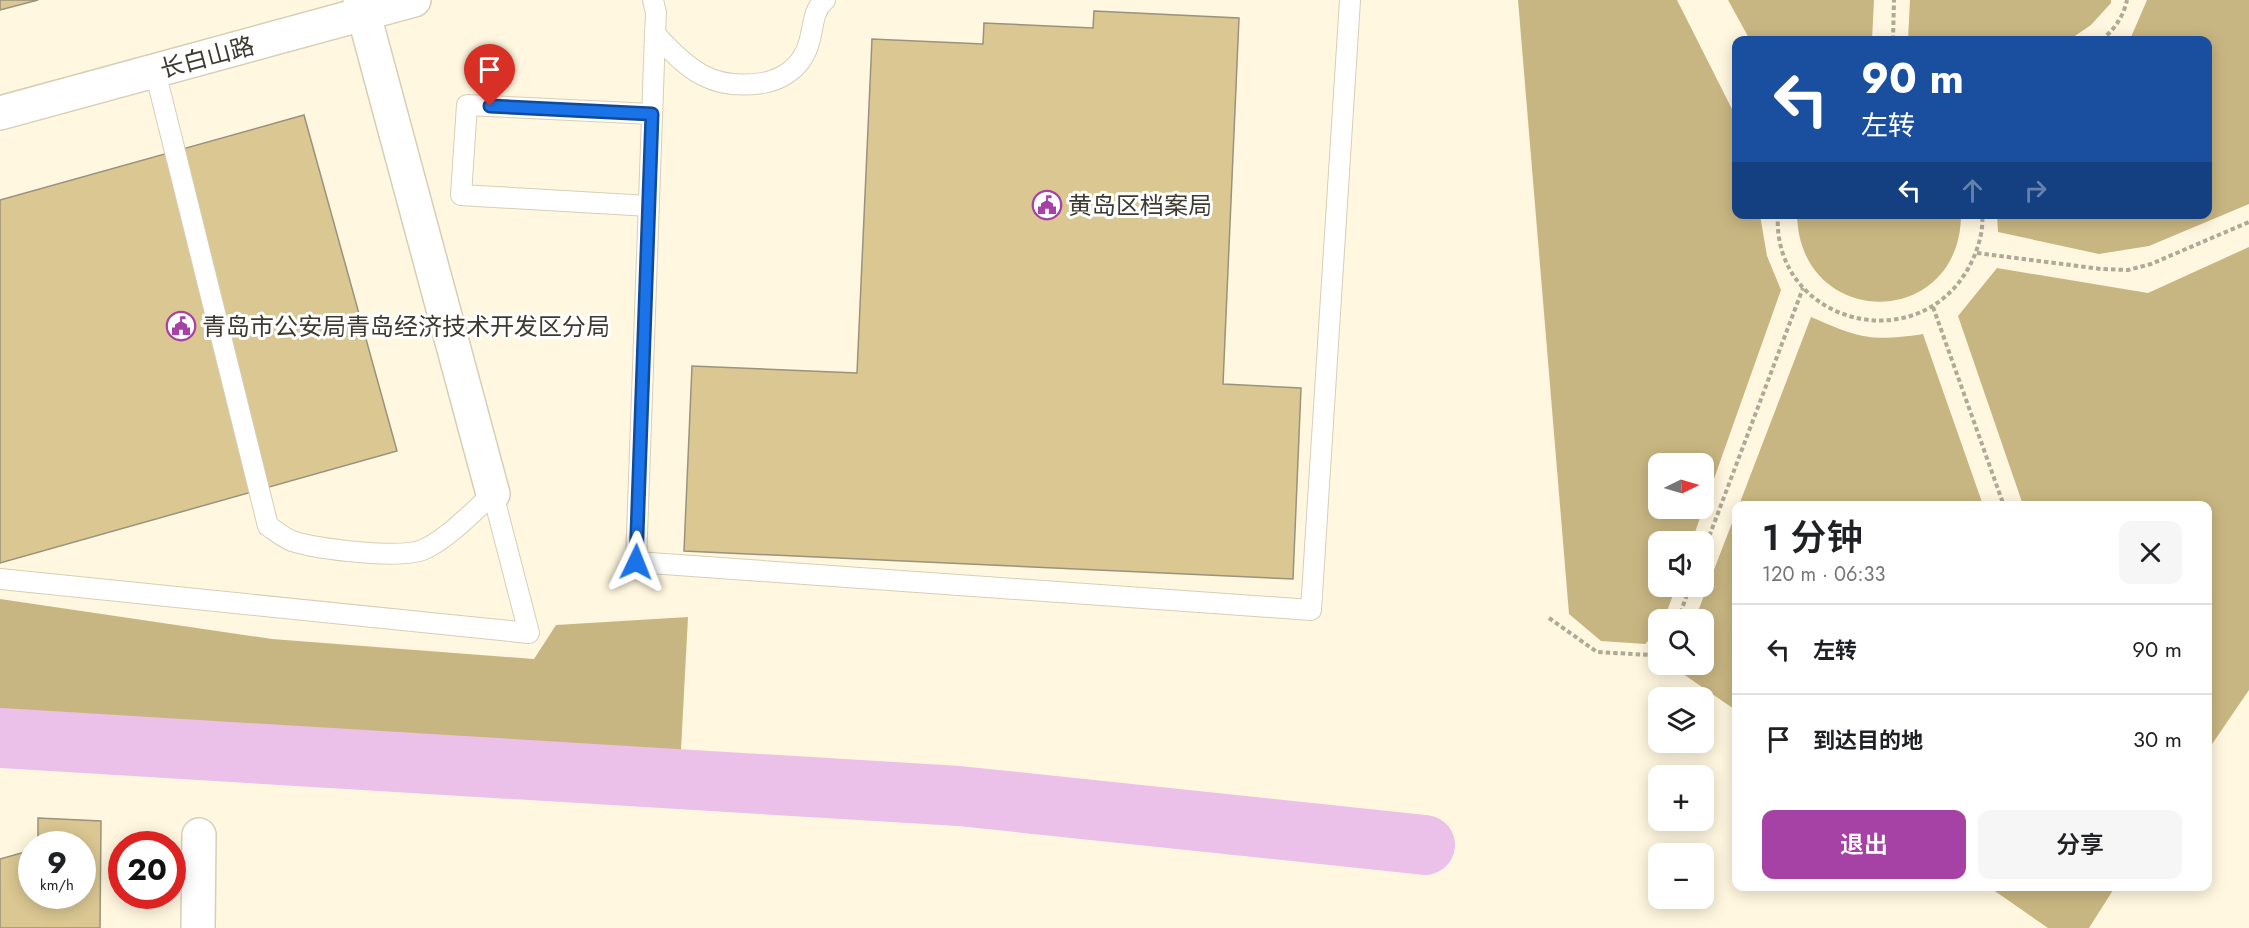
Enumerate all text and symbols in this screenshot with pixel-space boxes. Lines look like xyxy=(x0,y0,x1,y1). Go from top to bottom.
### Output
street label: 长白山路 xyxy=(156,28,258,86)
pin xyxy=(464,44,515,106)
text: 90 m xyxy=(1861,48,1964,109)
icon: arrive xyxy=(473,53,506,86)
icon: left xyxy=(1762,60,1840,138)
text: 左转 xyxy=(1861,106,1915,145)
icon: left xyxy=(1893,174,1926,207)
icon: ahead xyxy=(1956,174,1989,207)
icon: right xyxy=(2019,174,2052,207)
place label: 黄岛区档案局 xyxy=(1068,188,1212,223)
public building icon: 黄岛区档案局 xyxy=(1031,189,1063,221)
place label: 青岛市公安局青岛经济技术开发区分局 xyxy=(202,309,610,344)
public building icon: 青岛市公安局青岛经济技术开发区分局 xyxy=(165,310,197,342)
north arrow xyxy=(1648,453,1714,519)
map controls xyxy=(1648,453,1714,909)
text: 1 分钟 xyxy=(1762,511,1862,563)
button: close xyxy=(2119,521,2182,584)
position arrow xyxy=(604,530,668,594)
button: sound xyxy=(1648,531,1714,597)
text: 120 m · 06:33 xyxy=(1762,560,1885,589)
button: search xyxy=(1648,609,1714,675)
icon: left xyxy=(1762,633,1795,666)
text: 90 m xyxy=(2132,633,2182,665)
text: 左转 xyxy=(1813,634,1857,666)
button: layers xyxy=(1648,687,1714,753)
icon: arrive xyxy=(1762,723,1795,756)
text: 30 m xyxy=(2133,723,2182,755)
text: 到达目的地 xyxy=(1813,724,1923,756)
button: + xyxy=(1648,765,1714,831)
button: 退出 xyxy=(1762,810,1966,879)
button: 分享 xyxy=(1978,810,2182,879)
speed limit sign: 20 xyxy=(108,831,186,909)
text: 9 xyxy=(47,841,67,884)
button: − xyxy=(1648,843,1714,909)
text: km/h xyxy=(40,874,74,896)

